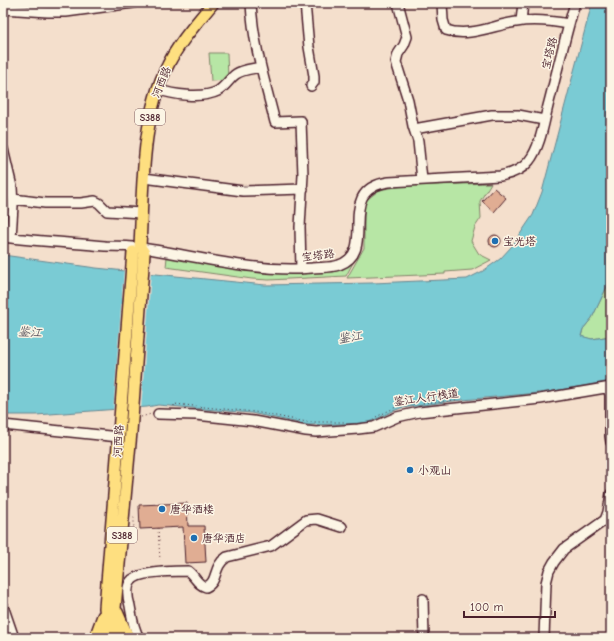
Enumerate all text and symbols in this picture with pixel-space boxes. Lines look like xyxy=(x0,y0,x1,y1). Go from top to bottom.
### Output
street label: 宝塔路 xyxy=(539,36,560,71)
street label: 河西路 xyxy=(149,64,174,100)
road number: S388 xyxy=(135,109,165,125)
place label: 宝光塔 xyxy=(503,235,536,248)
marker: 宝光塔 xyxy=(490,236,500,246)
street label: 宝塔路 xyxy=(301,247,335,264)
water label: 鉴江 xyxy=(18,324,43,340)
water label: 鉴江 xyxy=(337,328,364,346)
street label: 鉴江人行栈道 xyxy=(392,386,460,409)
street label: 河西路 xyxy=(111,424,126,458)
place label: 小观山 xyxy=(418,464,451,477)
marker: 小观山 xyxy=(405,465,415,475)
place label: 唐华酒楼 xyxy=(170,503,214,516)
marker: 唐华酒楼 xyxy=(157,504,167,514)
road number: S388 xyxy=(107,527,137,543)
place label: 唐华酒店 xyxy=(202,532,246,545)
marker: 唐华酒店 xyxy=(189,533,199,543)
scale bar xyxy=(464,593,555,619)
text: 100 m xyxy=(470,600,503,614)

